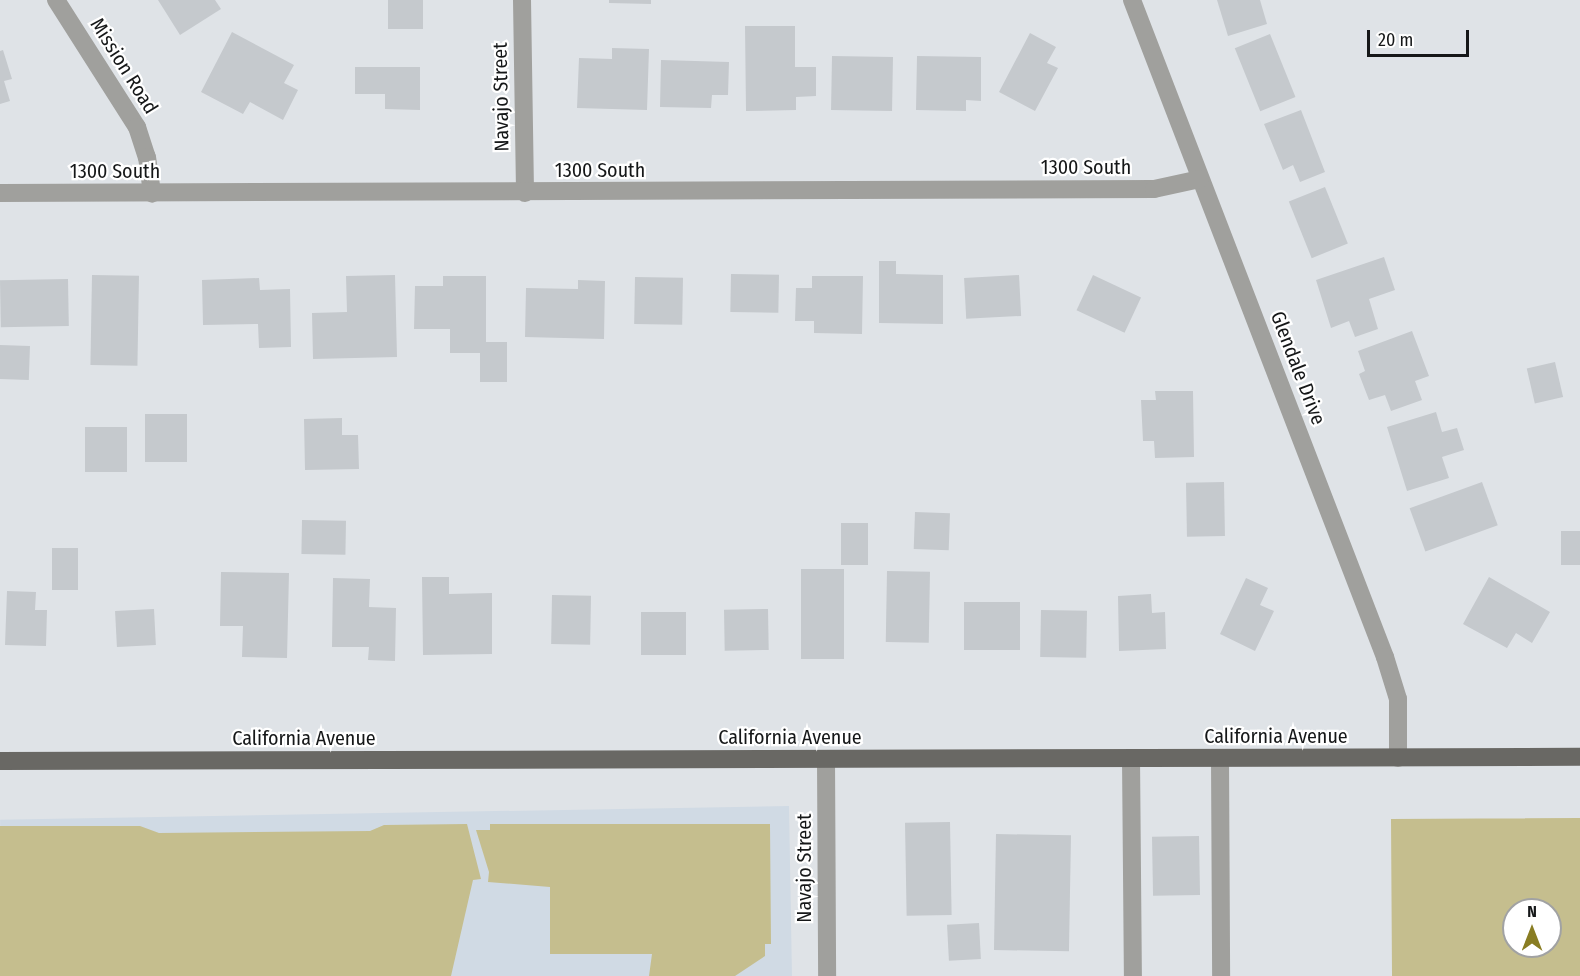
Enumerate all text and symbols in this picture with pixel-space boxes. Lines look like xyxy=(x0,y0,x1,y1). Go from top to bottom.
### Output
street label: Mission Road xyxy=(85,14,163,118)
scale bar xyxy=(1370,18,1472,56)
text: 20 m xyxy=(1378,29,1413,51)
street label: Navajo Street xyxy=(488,42,514,152)
street label: 1300 South xyxy=(1041,155,1131,179)
street label: 1300 South xyxy=(555,158,645,182)
street label: 1300 South xyxy=(70,159,160,183)
street label: Glendale Drive xyxy=(1265,308,1331,428)
street label: California Avenue xyxy=(1204,724,1348,748)
street label: California Avenue xyxy=(718,725,862,749)
street label: California Avenue xyxy=(232,726,376,750)
street label: Navajo Street xyxy=(792,813,816,923)
north arrow xyxy=(1502,898,1562,958)
text: N xyxy=(1527,902,1537,921)

